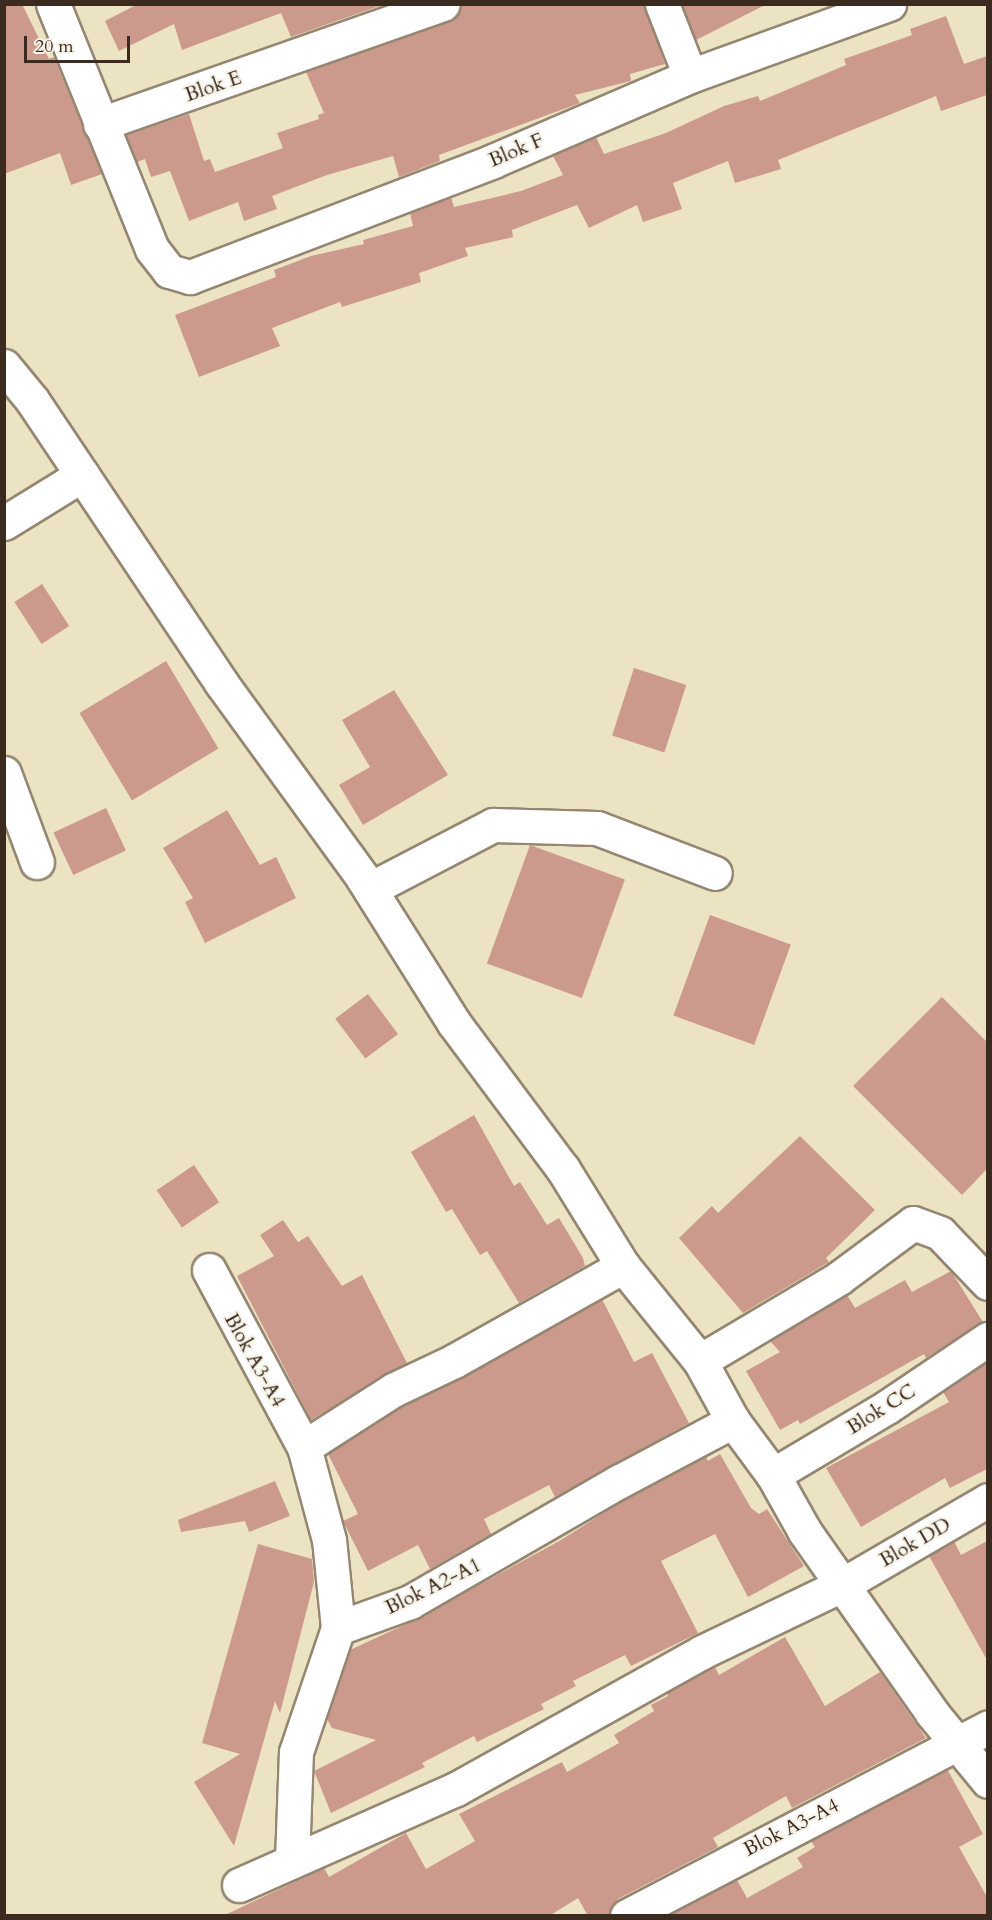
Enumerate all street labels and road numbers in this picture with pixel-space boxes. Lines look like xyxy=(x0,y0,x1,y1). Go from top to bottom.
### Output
street label: Blok E xyxy=(182,65,244,107)
street label: Blok F xyxy=(485,128,547,172)
street label: Blok A3-A4 xyxy=(219,1309,291,1411)
street label: Blok CC xyxy=(842,1379,920,1439)
street label: Blok DD xyxy=(875,1512,955,1572)
street label: Blok A2-A1 xyxy=(381,1553,485,1619)
street label: Blok A3-A4 xyxy=(739,1793,843,1861)

